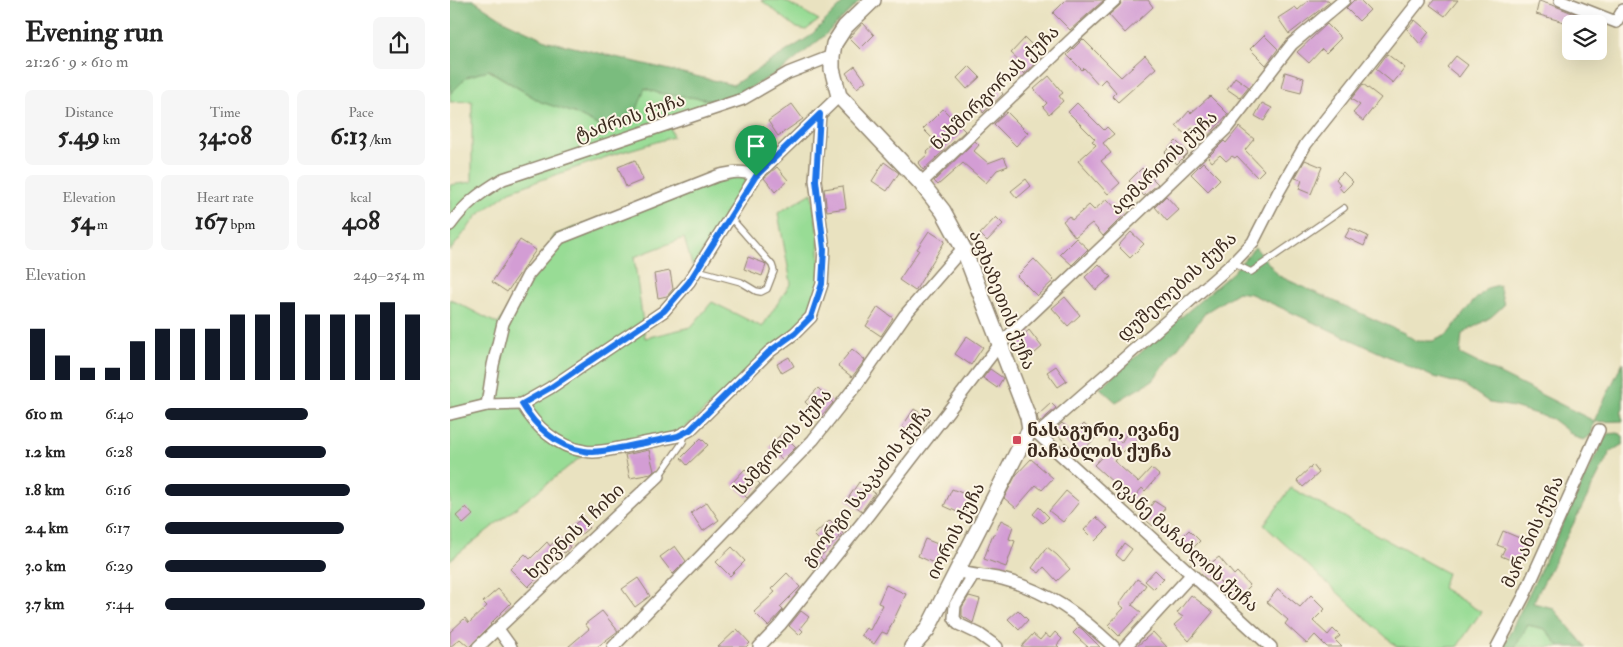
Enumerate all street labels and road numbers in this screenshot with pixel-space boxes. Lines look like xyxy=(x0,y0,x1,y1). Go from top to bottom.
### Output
street label: ნახშირგორას ქუჩა xyxy=(926,20,1064,156)
street label: ტაძრის ქუჩა xyxy=(572,88,688,148)
street label: აღმართის ქუჩა xyxy=(1105,106,1223,220)
street label: აფხაზეთის ქუჩა xyxy=(964,227,1040,373)
street label: დუშელების ქუჩა xyxy=(1112,227,1242,347)
street label: სამგორის ქუჩა xyxy=(729,384,837,500)
street label: გიორგი სააკაძის ქუჩა xyxy=(797,401,937,571)
street label: მარანის ქუჩა xyxy=(1497,472,1569,592)
street label: ივანე მაჩაბლის ქუჩა xyxy=(1107,473,1263,617)
street label: ხეივნის I ჩიხი xyxy=(521,479,629,585)
street label: იორის ქუჩა xyxy=(922,479,990,583)

